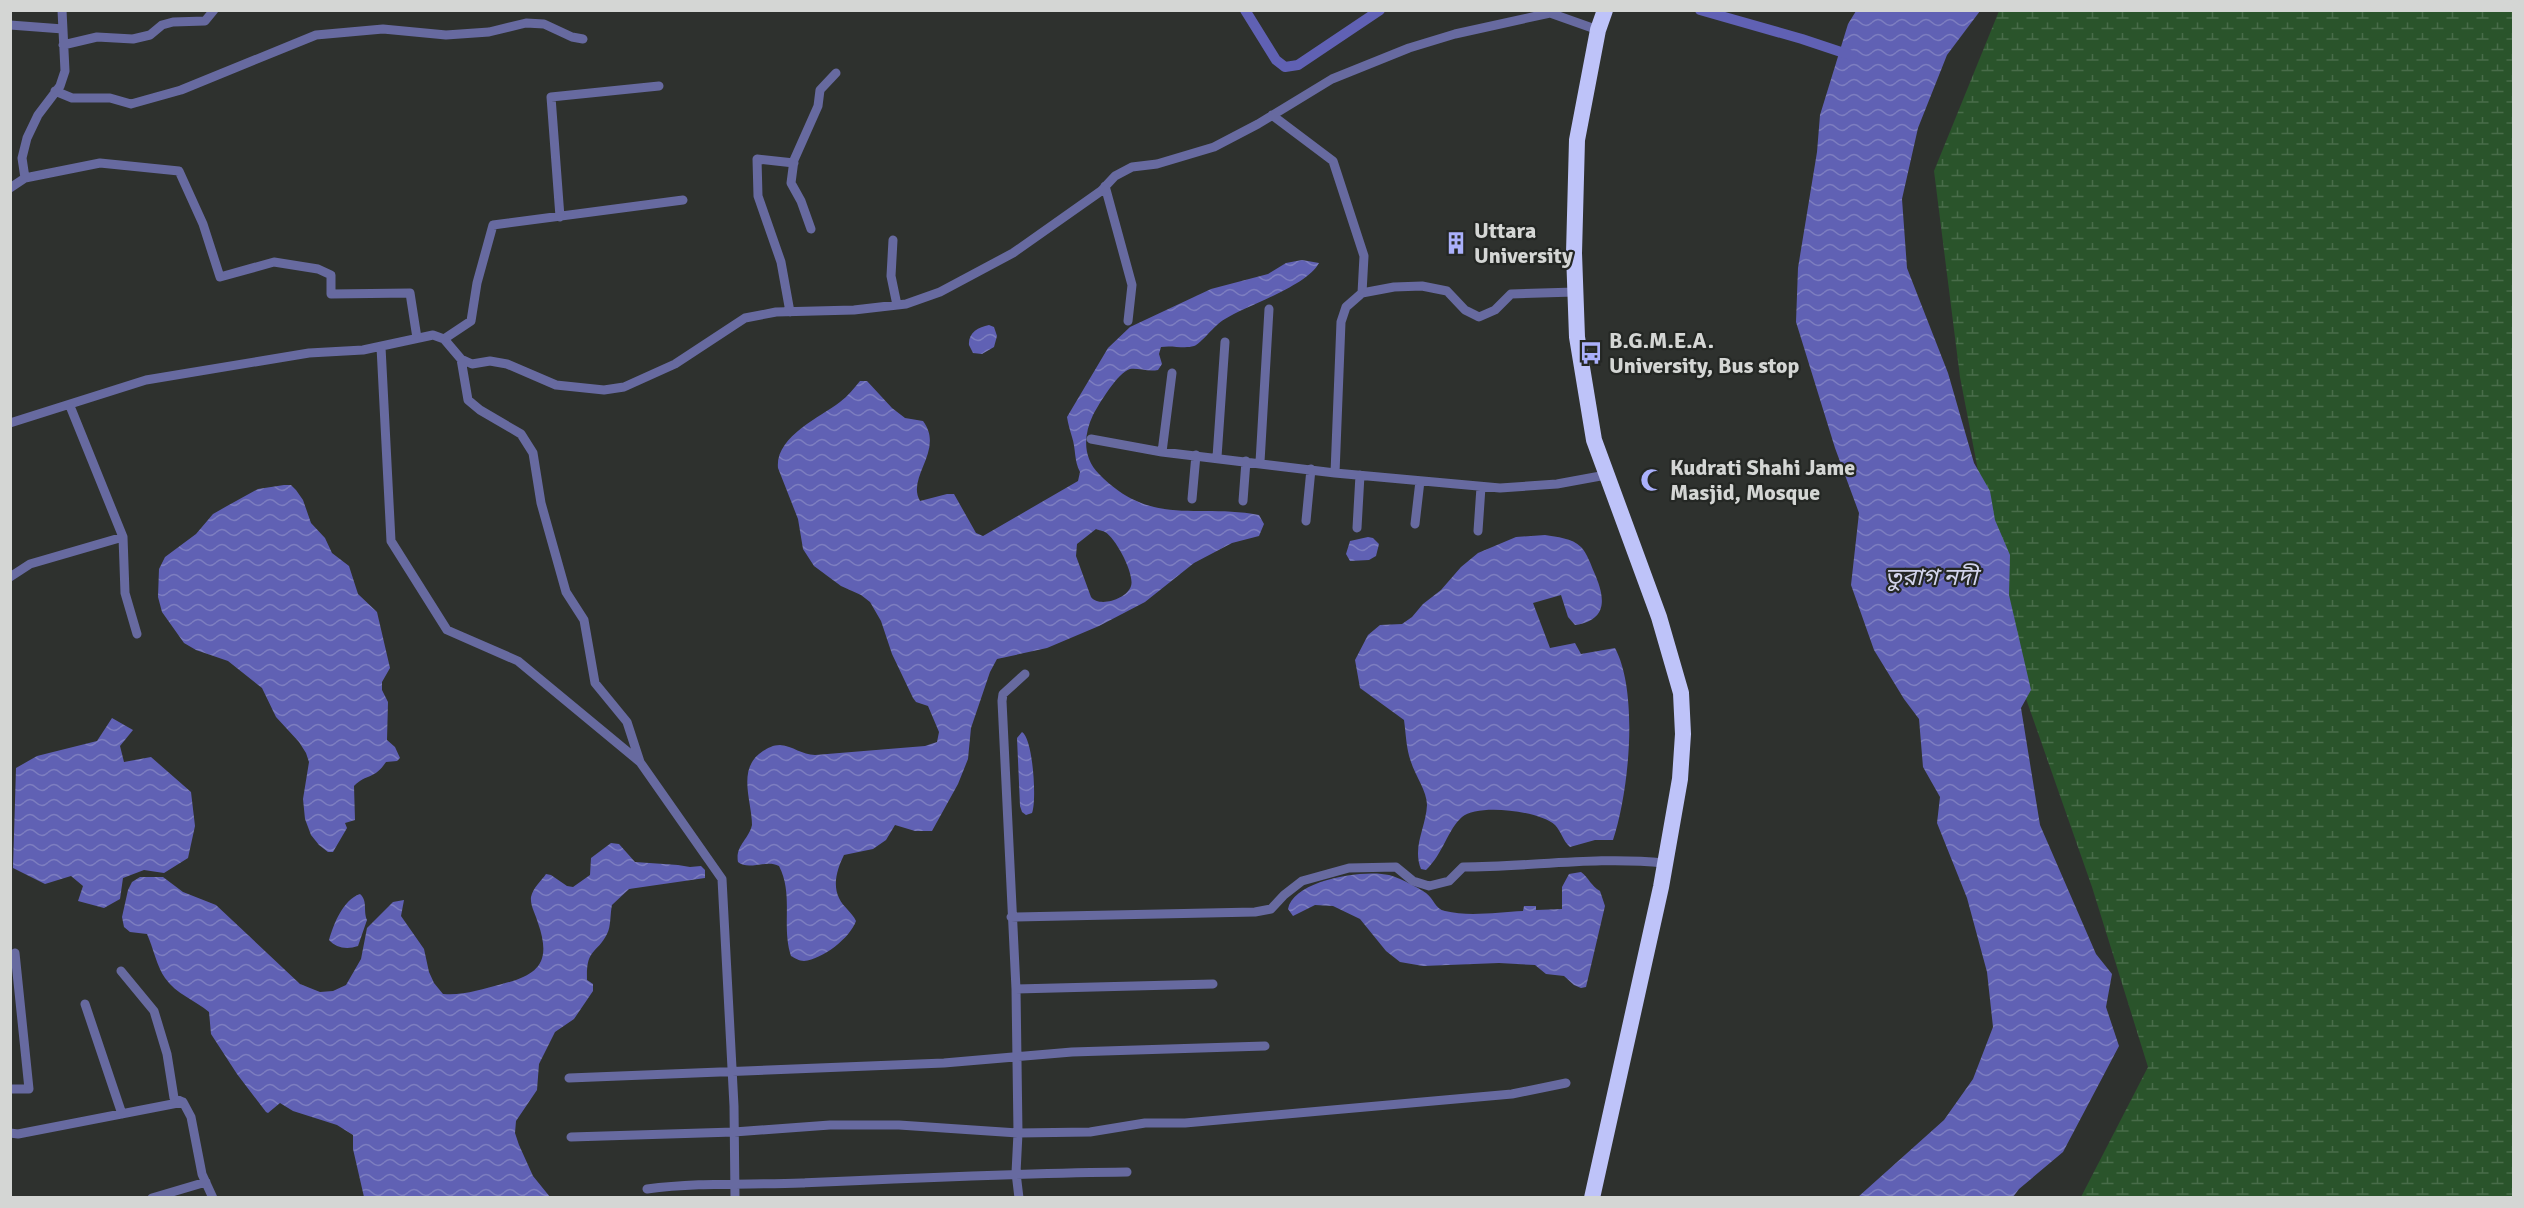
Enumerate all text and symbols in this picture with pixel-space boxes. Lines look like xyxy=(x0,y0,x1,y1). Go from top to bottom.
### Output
place label: Uttara University xyxy=(1474,217,1573,269)
building icon: Uttara University xyxy=(1443,230,1469,256)
place label: B.G.M.E.A. University, Bus stop xyxy=(1609,327,1800,379)
bus stop icon: B.G.M.E.A. University, Bus stop xyxy=(1578,340,1604,366)
place label: Kudrati Shahi Jame Masjid, Mosque xyxy=(1670,454,1855,506)
mosque icon: Kudrati Shahi Jame Masjid, Mosque xyxy=(1639,467,1665,493)
water label: তুরাগ নদী xyxy=(1885,562,1982,592)

